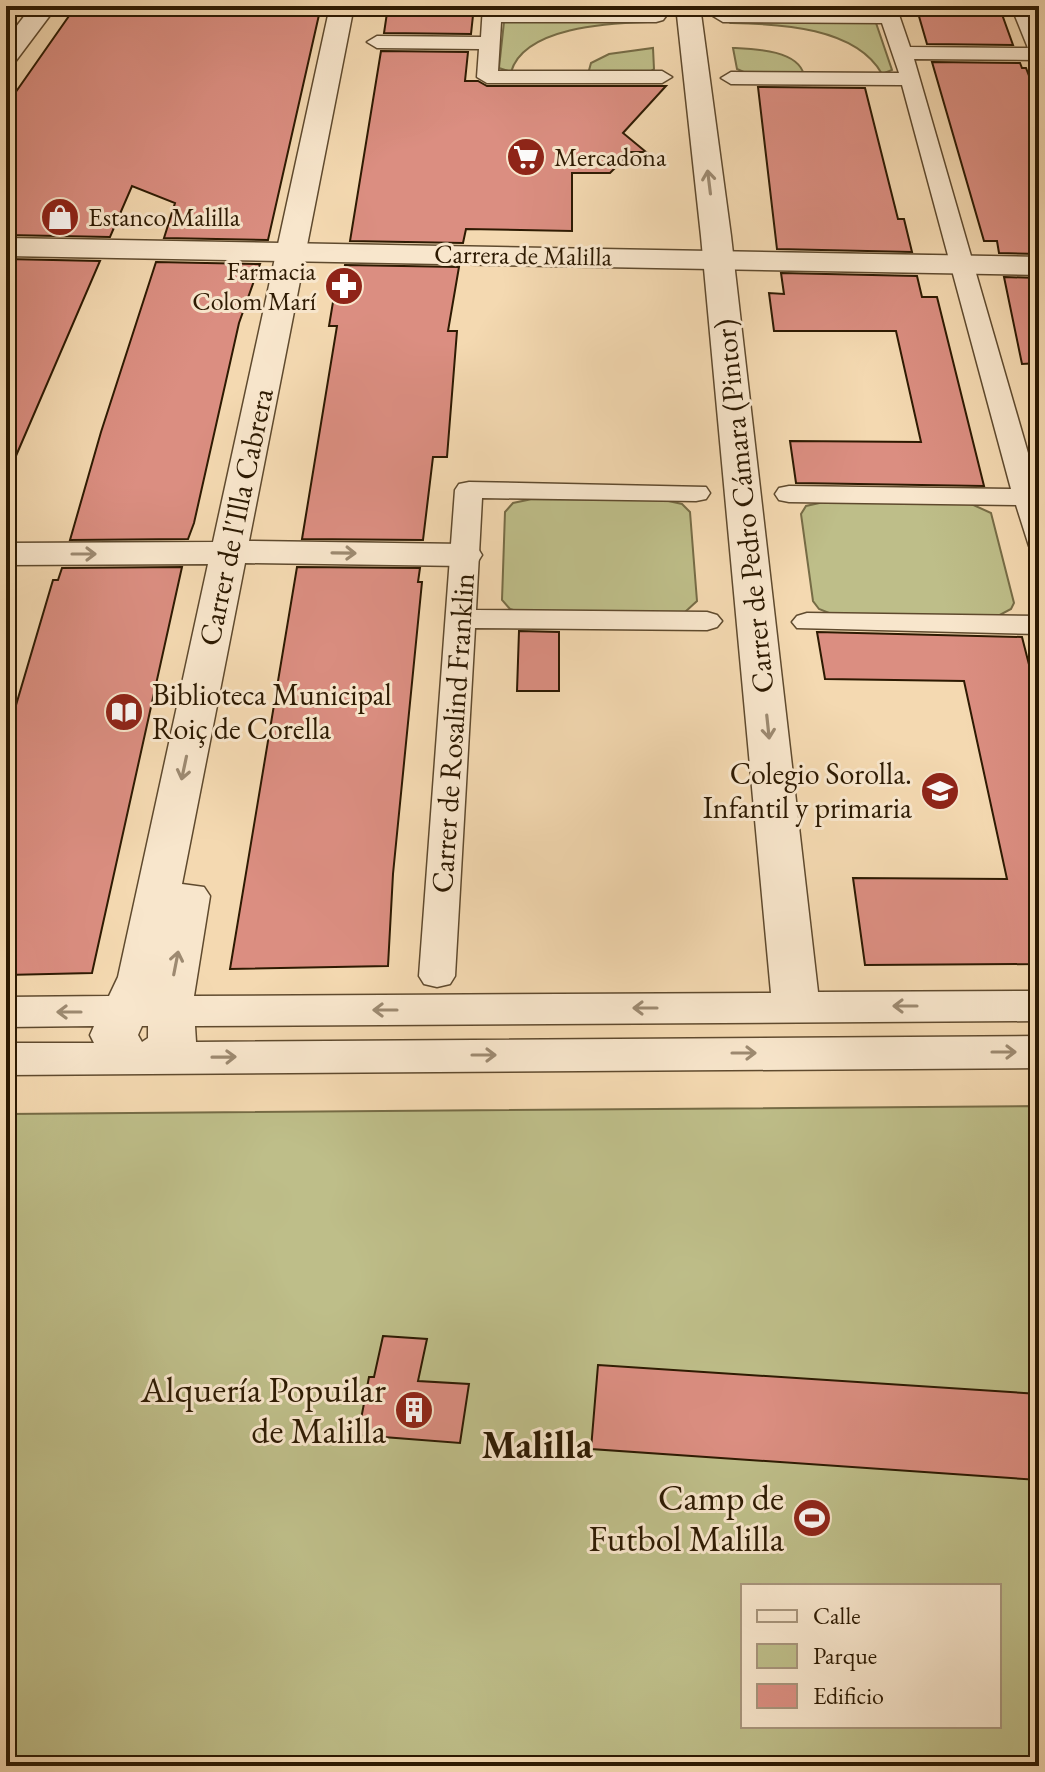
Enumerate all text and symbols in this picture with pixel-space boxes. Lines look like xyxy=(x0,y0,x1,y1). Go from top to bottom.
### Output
supermarket icon: Mercadona xyxy=(505,136,547,178)
place label: Mercadona xyxy=(554,140,667,174)
one-way arrow xyxy=(701,170,716,195)
shop icon: Estanco Malilla xyxy=(39,196,81,238)
place label: Estanco Malilla xyxy=(88,200,241,234)
street label: Carrera de Malilla xyxy=(434,236,613,274)
place label: Farmacia Colom Marí xyxy=(192,254,317,318)
pharmacy icon: Farmacia Colom Marí xyxy=(323,265,365,307)
street label: Carrer de Pedro Cámara (Pintor) xyxy=(704,317,783,695)
street label: Carrer de l'Illa Cabrera xyxy=(189,385,282,649)
one-way arrow xyxy=(330,545,357,561)
one-way arrow xyxy=(70,546,97,562)
street label: Carrer de Rosalind Franklin xyxy=(422,571,483,894)
place label: Biblioteca Municipal Roiç de Corella xyxy=(152,675,392,748)
library icon: Biblioteca Municipal Roiç de Corella xyxy=(103,691,145,733)
one-way arrow xyxy=(760,713,775,740)
place label: Colegio Sorolla. Infantil y primaria xyxy=(703,754,912,827)
one-way arrow xyxy=(176,755,191,780)
school or university icon: Colegio Sorolla. Infantil y primaria xyxy=(919,770,961,812)
one-way arrow xyxy=(169,950,184,976)
one-way arrow xyxy=(892,998,919,1014)
one-way arrow xyxy=(632,1000,659,1016)
one-way arrow xyxy=(372,1002,399,1018)
one-way arrow xyxy=(56,1004,83,1019)
one-way arrow xyxy=(990,1044,1017,1060)
one-way arrow xyxy=(730,1045,757,1061)
one-way arrow xyxy=(470,1047,497,1063)
one-way arrow xyxy=(210,1049,237,1064)
place label: Alquería Popuilar de Malilla xyxy=(140,1366,387,1454)
building icon: Alquería Popuilar de Malilla xyxy=(393,1389,435,1431)
district label: Malilla xyxy=(481,1420,593,1469)
place label: Camp de Futbol Malilla xyxy=(588,1474,785,1562)
sports icon: Camp de Futbol Malilla xyxy=(791,1497,833,1539)
legend xyxy=(741,1584,1001,1728)
text: Calle xyxy=(813,1600,861,1631)
text: Parque xyxy=(813,1640,877,1671)
text: Edificio xyxy=(813,1680,884,1711)

